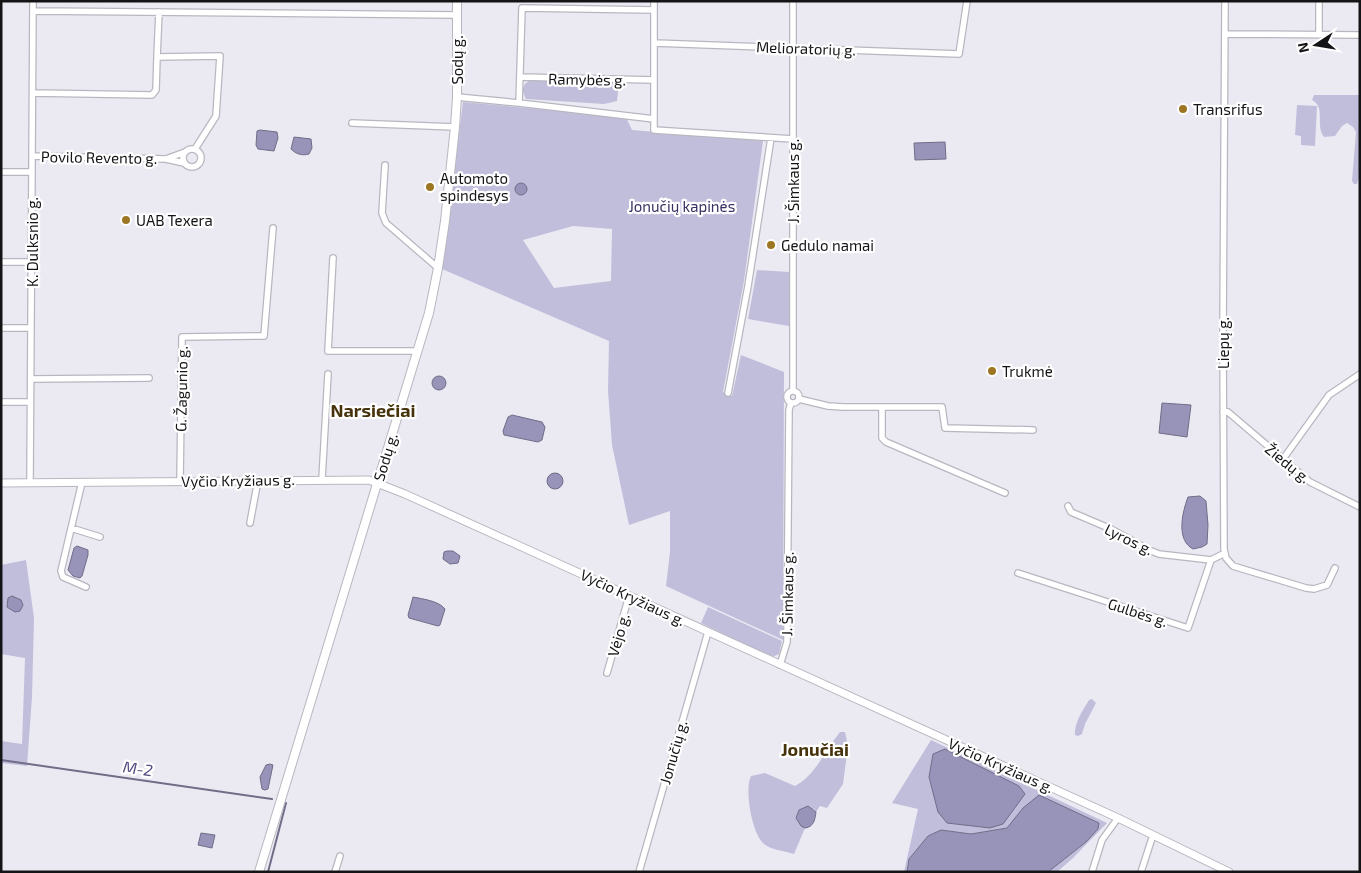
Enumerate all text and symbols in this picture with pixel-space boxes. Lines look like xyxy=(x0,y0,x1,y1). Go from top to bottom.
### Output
north arrow xyxy=(1291,20,1341,70)
street label: Sodų g. xyxy=(448,35,466,85)
street label: Melioratorių g. xyxy=(756,37,856,59)
text: N xyxy=(1293,41,1312,55)
street label: Ramybės g. xyxy=(548,69,626,89)
place label: Transrifus xyxy=(1193,100,1263,118)
marker: Transrifus xyxy=(1177,103,1189,115)
street label: J. Šimkaus g. xyxy=(784,139,802,223)
street label: Povilo Revento g. xyxy=(41,147,157,167)
place label: Automoto spindesys xyxy=(440,169,509,204)
marker: Automoto spindesys xyxy=(424,181,436,193)
street label: K. Dulksnio g. xyxy=(23,197,41,287)
park label: Jonučių kapinės xyxy=(629,197,735,215)
place label: UAB Texera xyxy=(136,211,213,229)
marker: UAB Texera xyxy=(120,214,132,226)
place label: Gedulo namai xyxy=(781,236,874,254)
marker: Gedulo namai xyxy=(765,239,777,251)
street label: Liepų g. xyxy=(1214,317,1232,369)
street label: G. Žagunio g. xyxy=(171,346,191,432)
place label: Trukmė xyxy=(1002,362,1053,380)
marker: Trukmė xyxy=(986,365,998,377)
district label: Narsiečiai xyxy=(331,399,415,421)
street label: Sodų g. xyxy=(369,431,401,483)
street label: Žiedų g. xyxy=(1262,439,1314,487)
street label: Vyčio Kryžiaus g. xyxy=(181,470,295,490)
street label: Lyros g. xyxy=(1102,520,1156,558)
street label: J. Šimkaus g. xyxy=(777,552,797,636)
street label: Vyčio Kryžiaus g. xyxy=(578,565,688,629)
street label: Gulbės g. xyxy=(1106,594,1170,630)
street label: Vėjo g. xyxy=(603,611,634,659)
street label: Jonučių g. xyxy=(655,718,691,786)
street label: Vyčio Kryžiaus g. xyxy=(945,734,1057,796)
district label: Jonučiai xyxy=(781,738,849,760)
water label: M-2 xyxy=(122,757,154,780)

